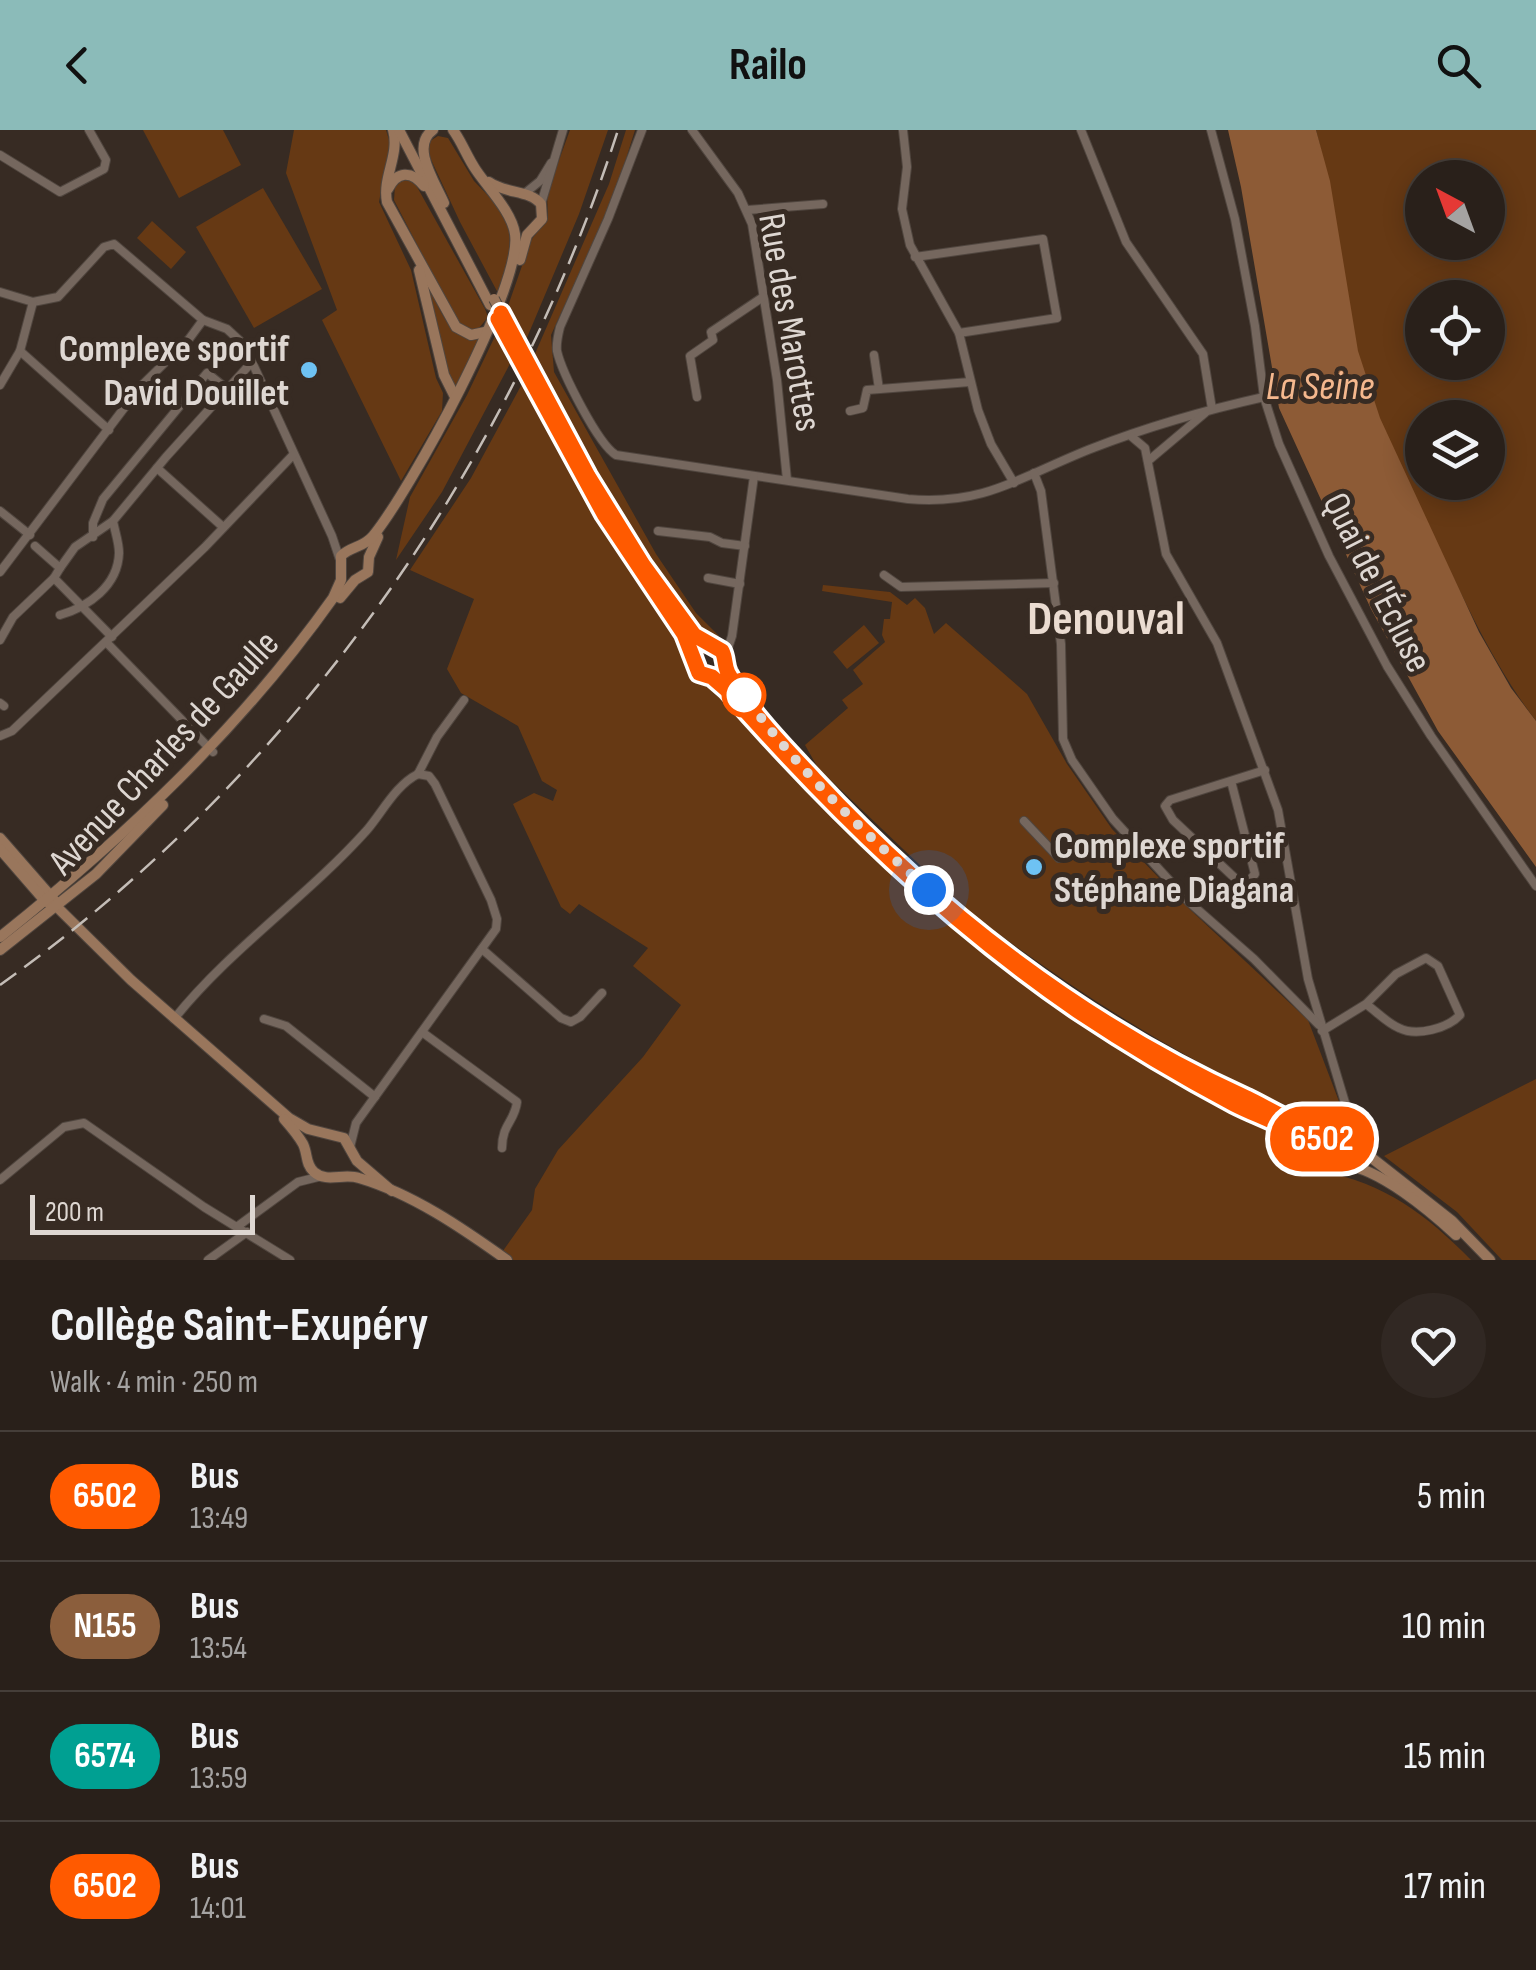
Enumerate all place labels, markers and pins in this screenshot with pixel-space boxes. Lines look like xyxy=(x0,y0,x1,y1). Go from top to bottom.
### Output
place label: Complexe sportif David Douillet xyxy=(59,327,290,416)
marker: Complexe sportif David Douillet xyxy=(298,359,320,381)
unlabelled marker xyxy=(723,674,765,716)
place label: Complexe sportif Stéphane Diagana xyxy=(1054,824,1294,913)
marker: Complexe sportif Stéphane Diagana xyxy=(1023,856,1045,878)

